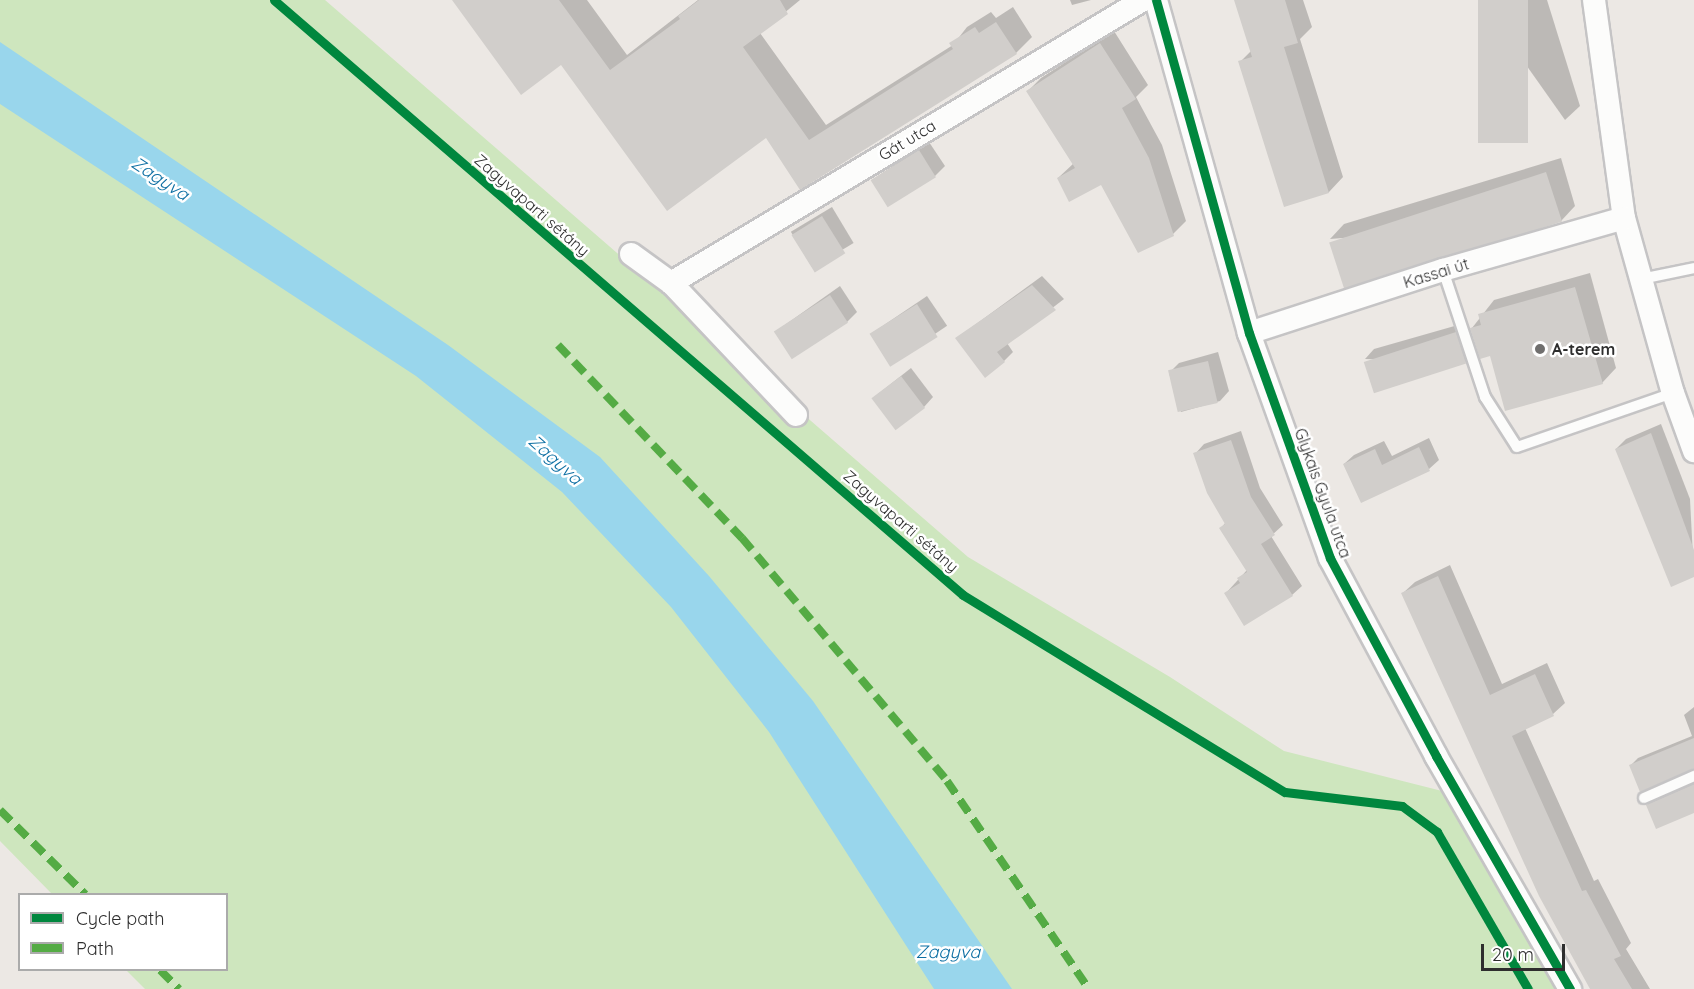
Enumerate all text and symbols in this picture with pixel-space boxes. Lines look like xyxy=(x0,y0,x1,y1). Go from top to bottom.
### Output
street label: Gát utca xyxy=(875,115,939,165)
street label: Zagyvaparti sétány xyxy=(471,150,593,260)
water label: Zagyva xyxy=(127,152,193,206)
street label: Kassai út xyxy=(1401,254,1471,292)
place label: A-terem xyxy=(1552,339,1615,359)
marker: A-terem xyxy=(1533,342,1547,356)
street label: Glykais Gyula utca xyxy=(1291,426,1355,560)
water label: Zagyva xyxy=(524,430,586,490)
street label: Zagyvaparti sétány xyxy=(840,466,962,576)
legend xyxy=(18,893,228,971)
text: Cycle path xyxy=(76,907,164,930)
scale bar xyxy=(1484,932,1568,970)
text: Path xyxy=(76,937,114,960)
water label: Zagyva xyxy=(916,941,980,963)
text: 20 m xyxy=(1492,943,1534,966)

